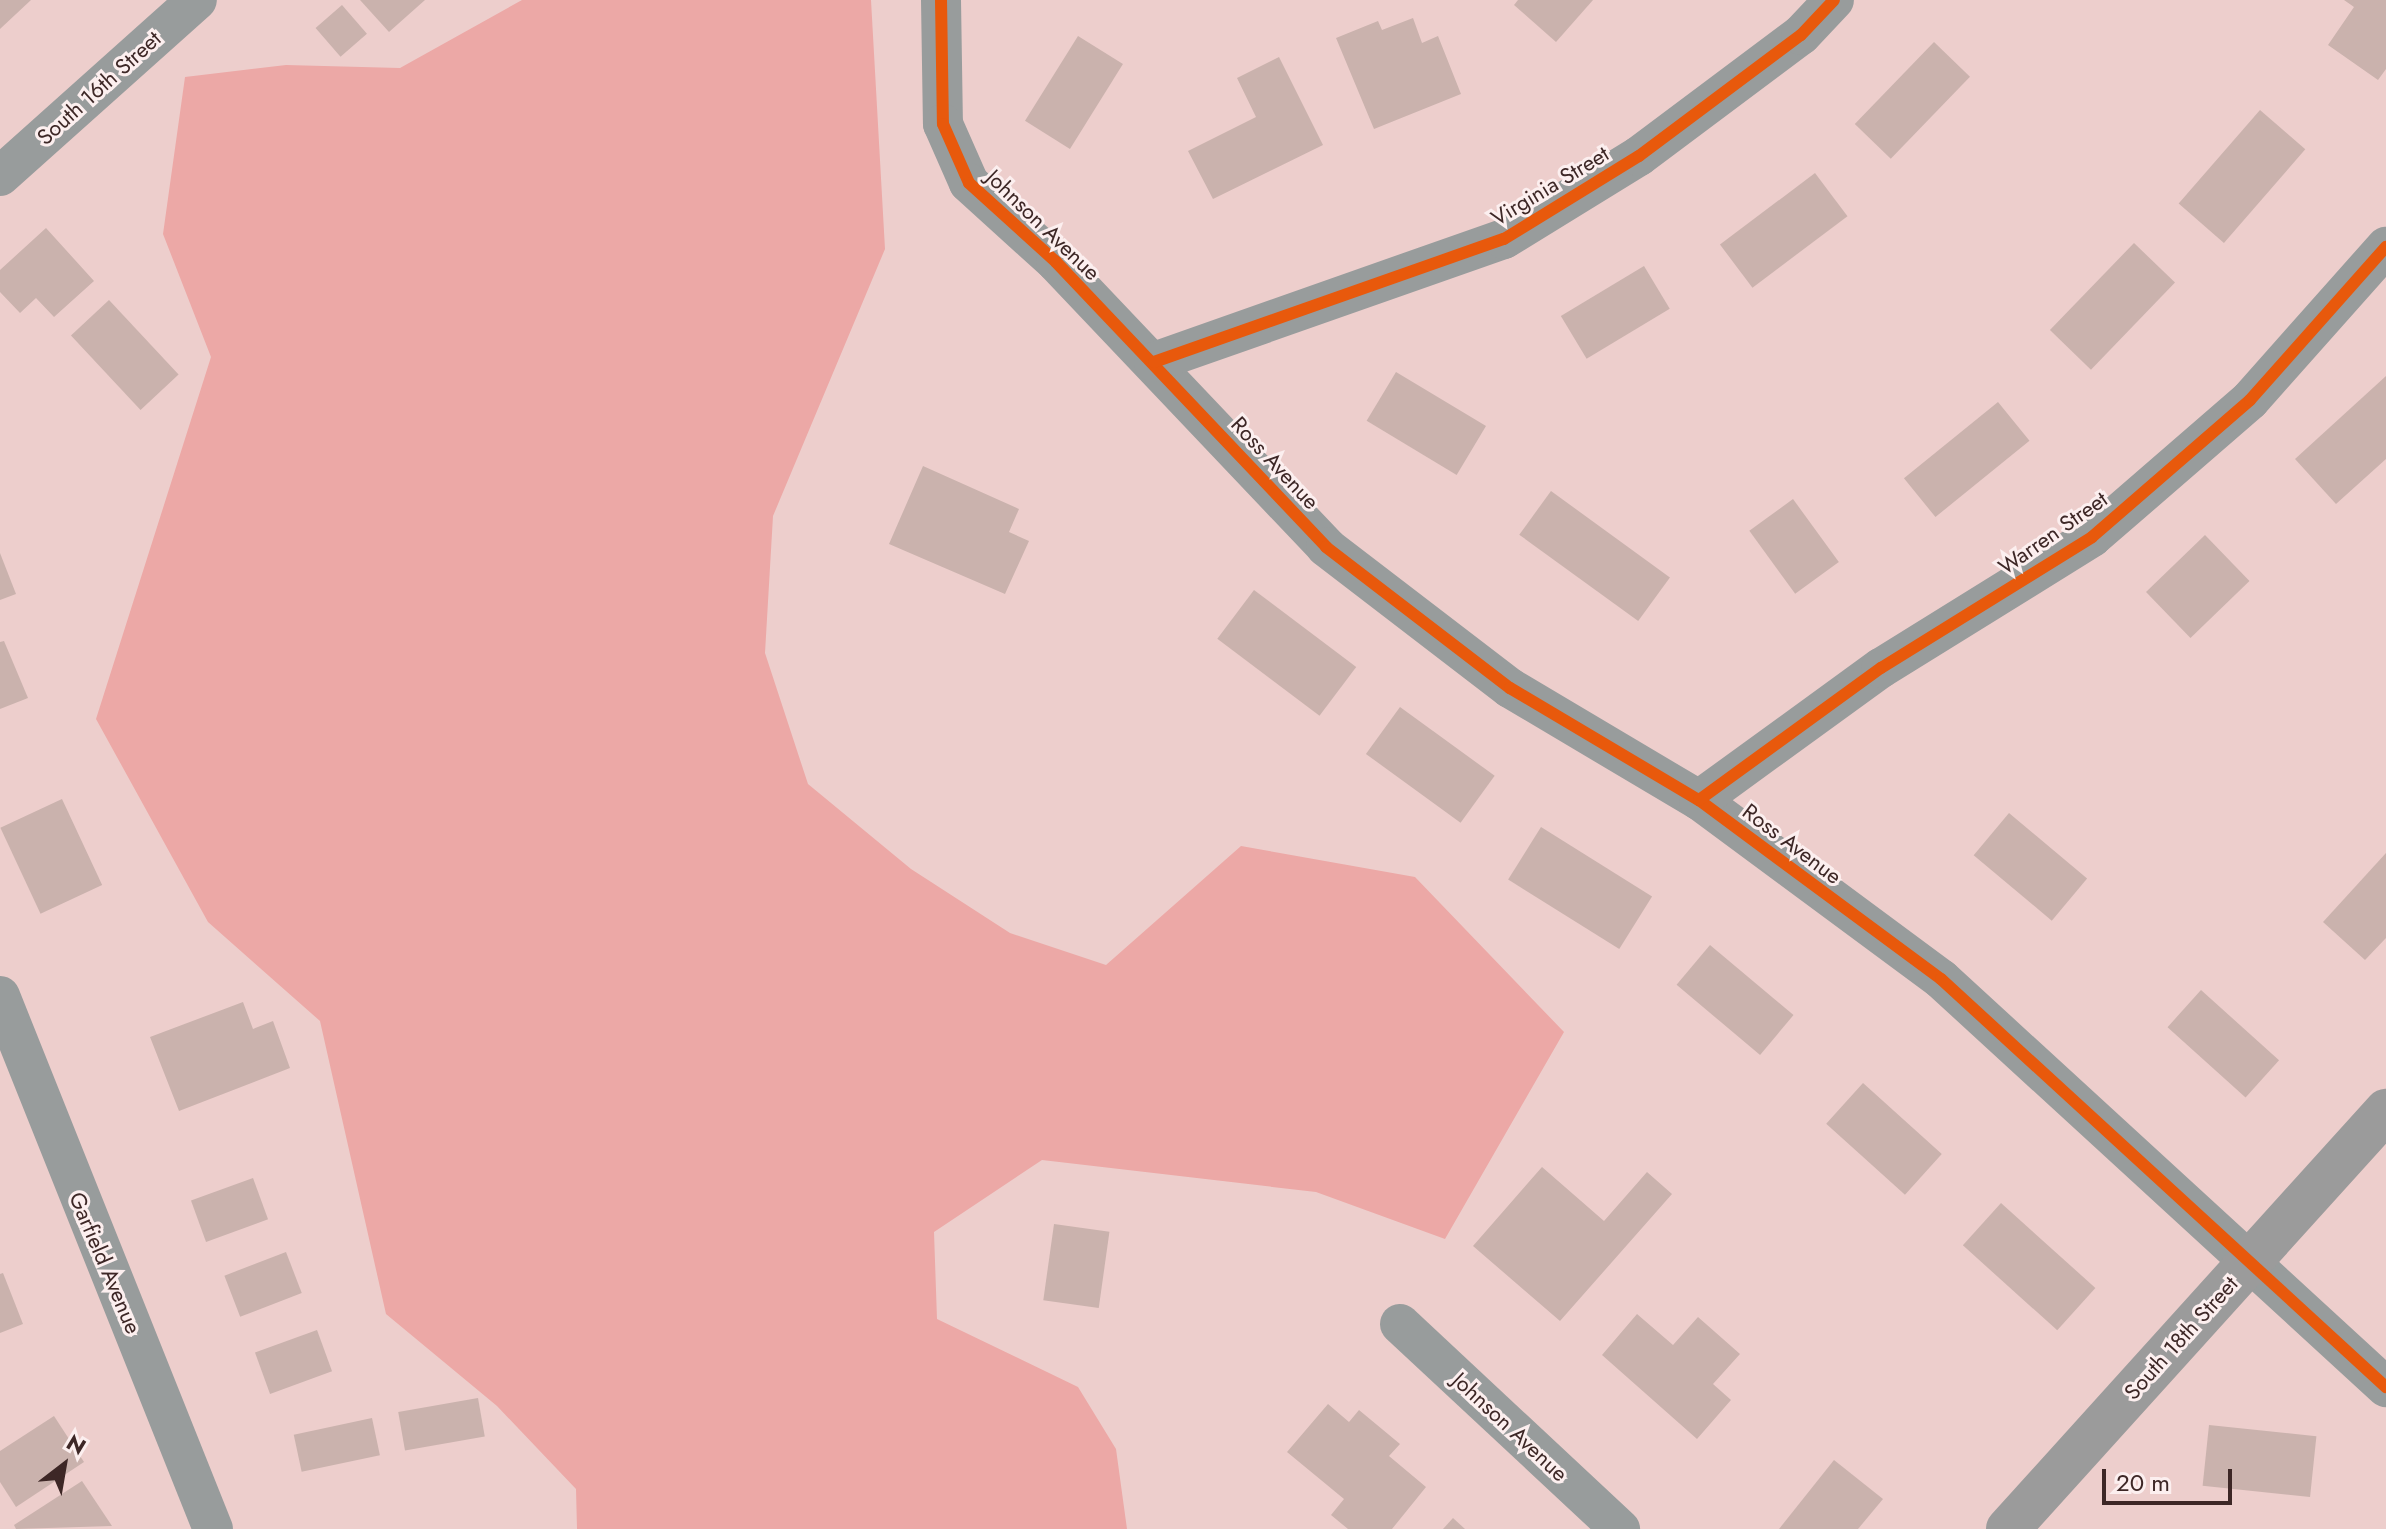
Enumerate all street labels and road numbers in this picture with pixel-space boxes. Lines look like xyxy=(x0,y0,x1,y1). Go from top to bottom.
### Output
street label: South 16th Street xyxy=(32,25,166,151)
street label: Virginia Street xyxy=(1486,141,1614,231)
street label: Johnson Avenue xyxy=(981,164,1105,286)
street label: Ross Avenue xyxy=(1225,411,1325,515)
street label: Warren Street xyxy=(1993,486,2113,580)
street label: Ross Avenue xyxy=(1737,798,1847,890)
street label: Garfield Avenue xyxy=(63,1188,147,1338)
street label: South 18th Street xyxy=(2119,1271,2243,1405)
street label: Johnson Avenue xyxy=(1447,1367,1573,1487)

